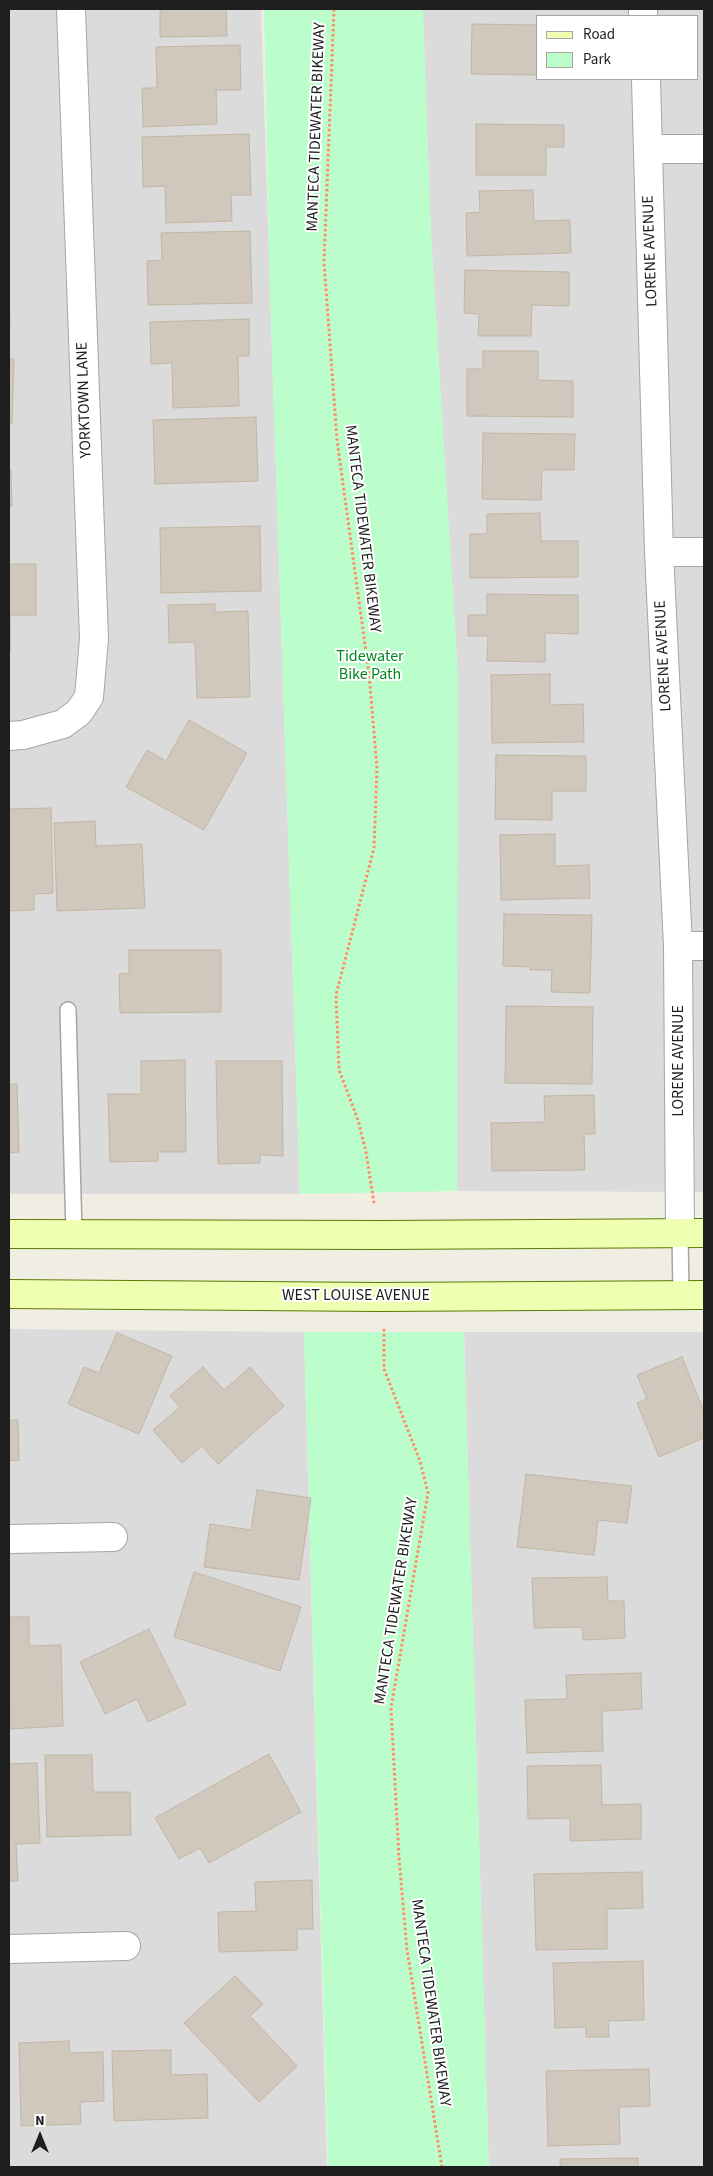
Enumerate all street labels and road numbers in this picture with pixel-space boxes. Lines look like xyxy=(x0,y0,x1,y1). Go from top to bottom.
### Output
street label: MANTECA TIDEWATER BIKEWAY xyxy=(304,22,330,232)
street label: LORENE AVENUE xyxy=(639,195,663,307)
street label: YORKTOWN LANE xyxy=(73,342,97,458)
street label: MANTECA TIDEWATER BIKEWAY xyxy=(340,424,384,634)
street label: LORENE AVENUE xyxy=(651,600,677,712)
street label: LORENE AVENUE xyxy=(669,1005,689,1117)
street label: WEST LOUISE AVENUE xyxy=(282,1286,430,1306)
street label: MANTECA TIDEWATER BIKEWAY xyxy=(371,1496,423,1706)
street label: MANTECA TIDEWATER BIKEWAY xyxy=(406,1898,454,2108)

